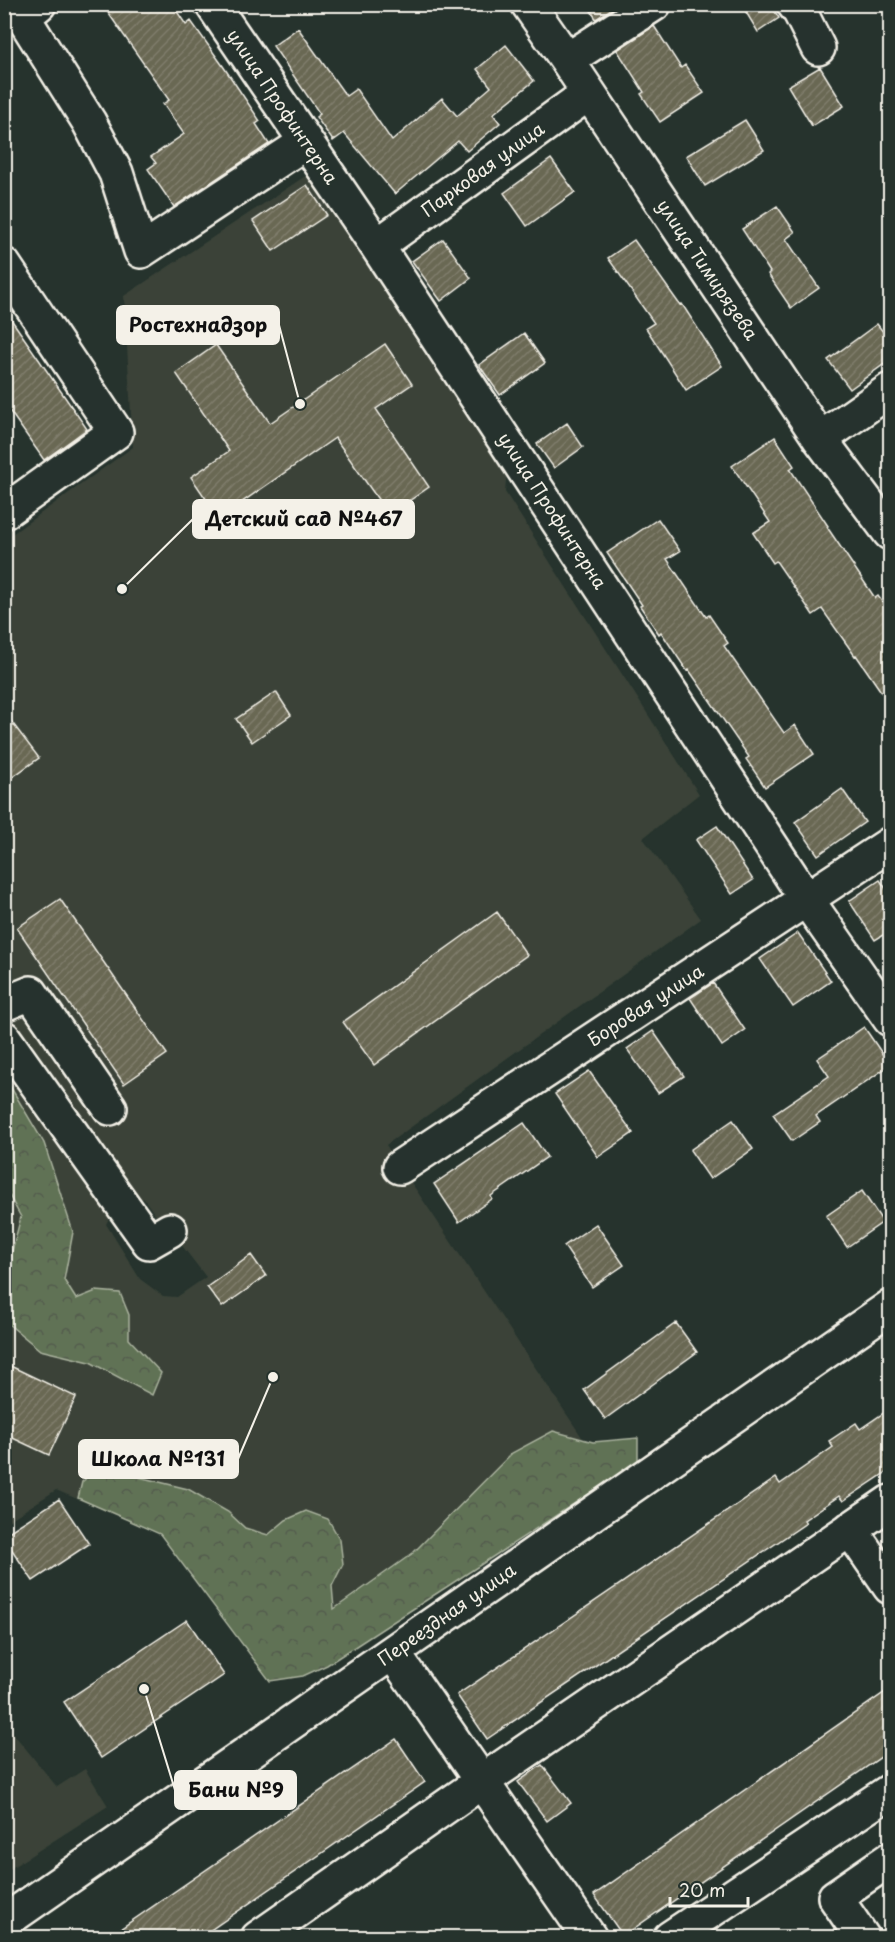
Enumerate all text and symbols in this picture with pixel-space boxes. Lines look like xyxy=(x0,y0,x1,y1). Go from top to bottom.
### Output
street label: улица Профинтерна xyxy=(221,23,346,190)
street label: Парковая улица xyxy=(415,114,550,223)
street label: улица Тимирязева xyxy=(651,193,766,346)
callout: Ростехнадзор xyxy=(117,306,279,344)
text: Ростехнадзор xyxy=(129,309,267,339)
street label: улица Профинтерна xyxy=(492,426,615,595)
callout: Детский сад №467 xyxy=(193,500,414,538)
text: Детский сад №467 xyxy=(205,503,403,533)
street label: Боровая улица xyxy=(582,957,709,1052)
callout: Школа №131 xyxy=(79,1440,238,1478)
text: Школа №131 xyxy=(91,1443,225,1473)
street label: Переездная улица xyxy=(371,1555,521,1672)
callout: Бани №9 xyxy=(175,1771,296,1809)
text: Бани №9 xyxy=(188,1774,284,1804)
scale bar xyxy=(670,1870,748,1908)
text: 20 m xyxy=(679,1876,725,1903)

